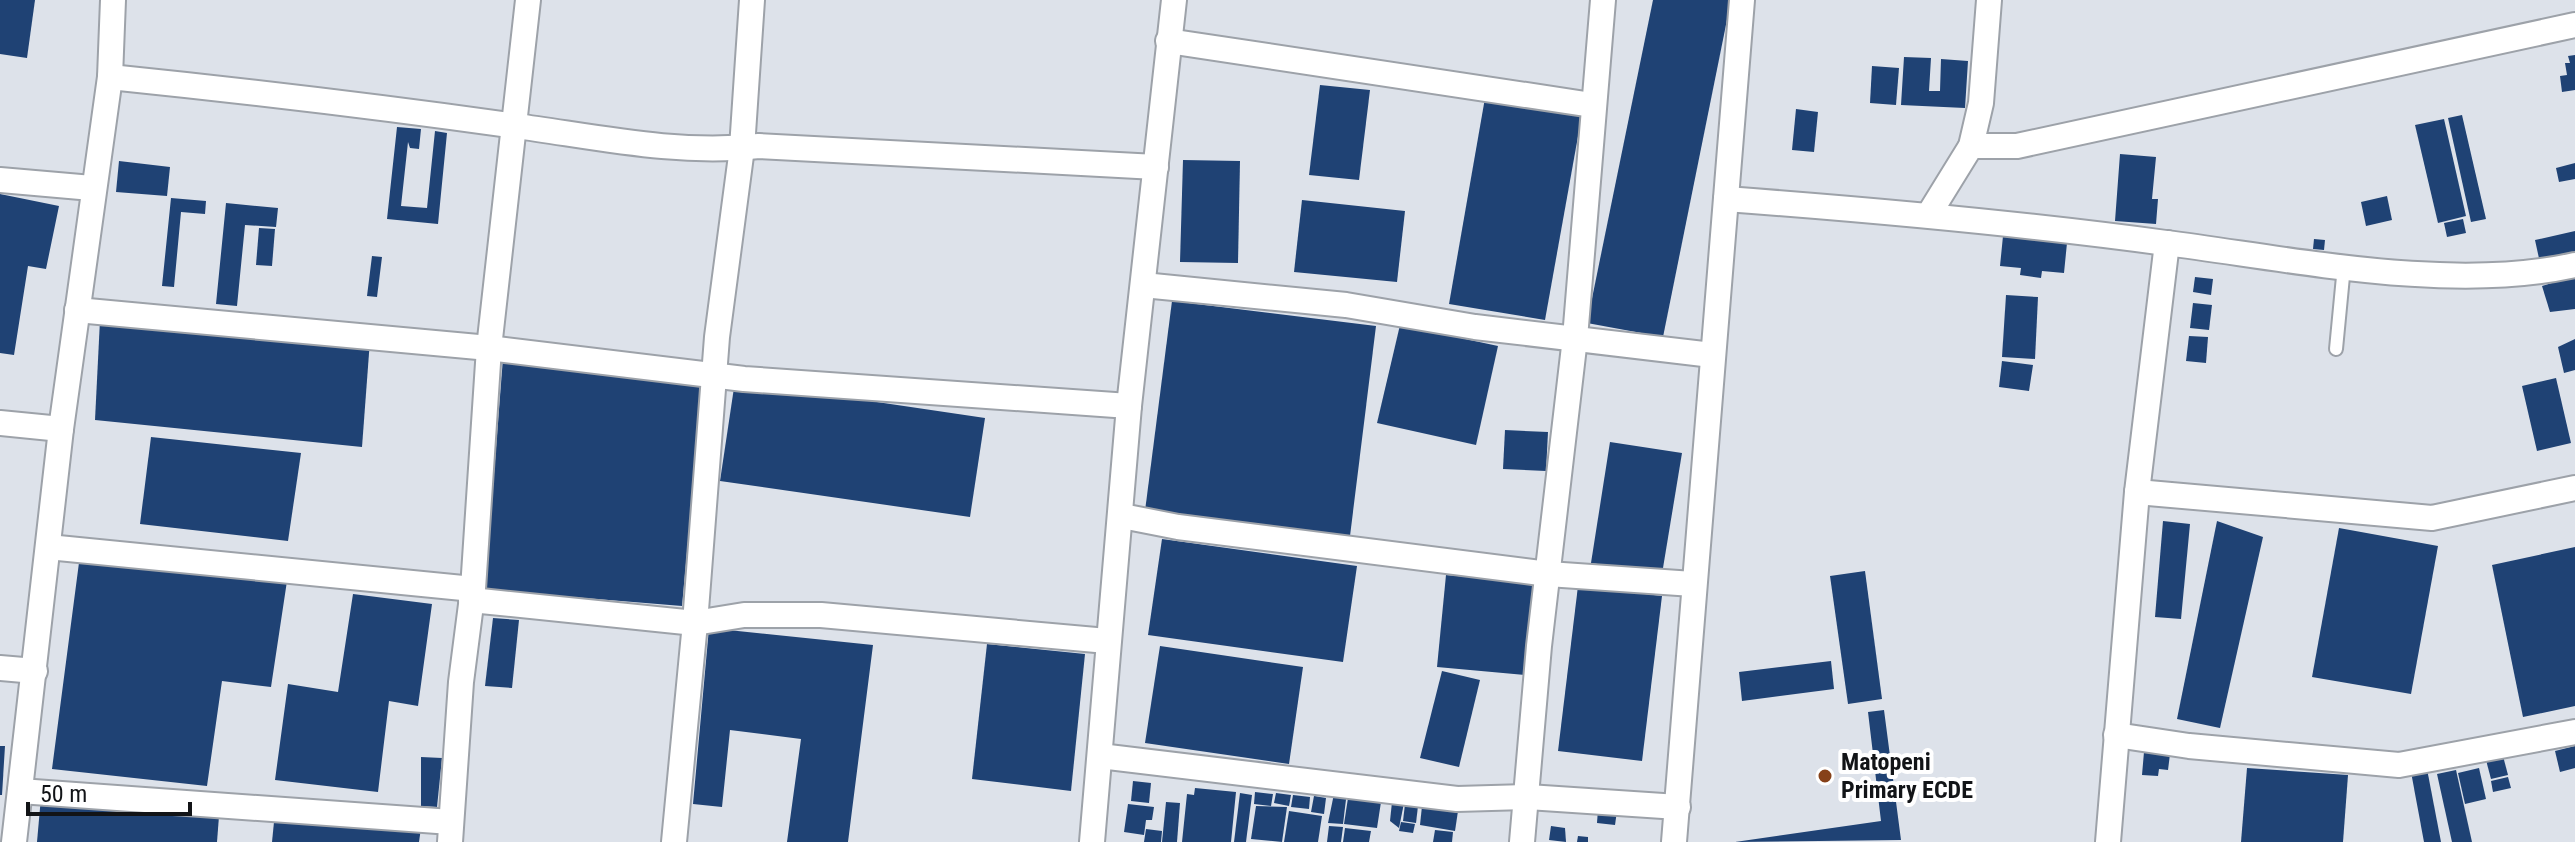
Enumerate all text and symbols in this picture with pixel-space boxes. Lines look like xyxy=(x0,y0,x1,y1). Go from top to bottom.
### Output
place label: Matopeni Primary ECDE xyxy=(1841,748,1973,804)
scale bar xyxy=(28,766,190,816)
marker: Matopeni Primary ECDE xyxy=(1816,767,1834,785)
text: 50 m xyxy=(40,780,87,808)

